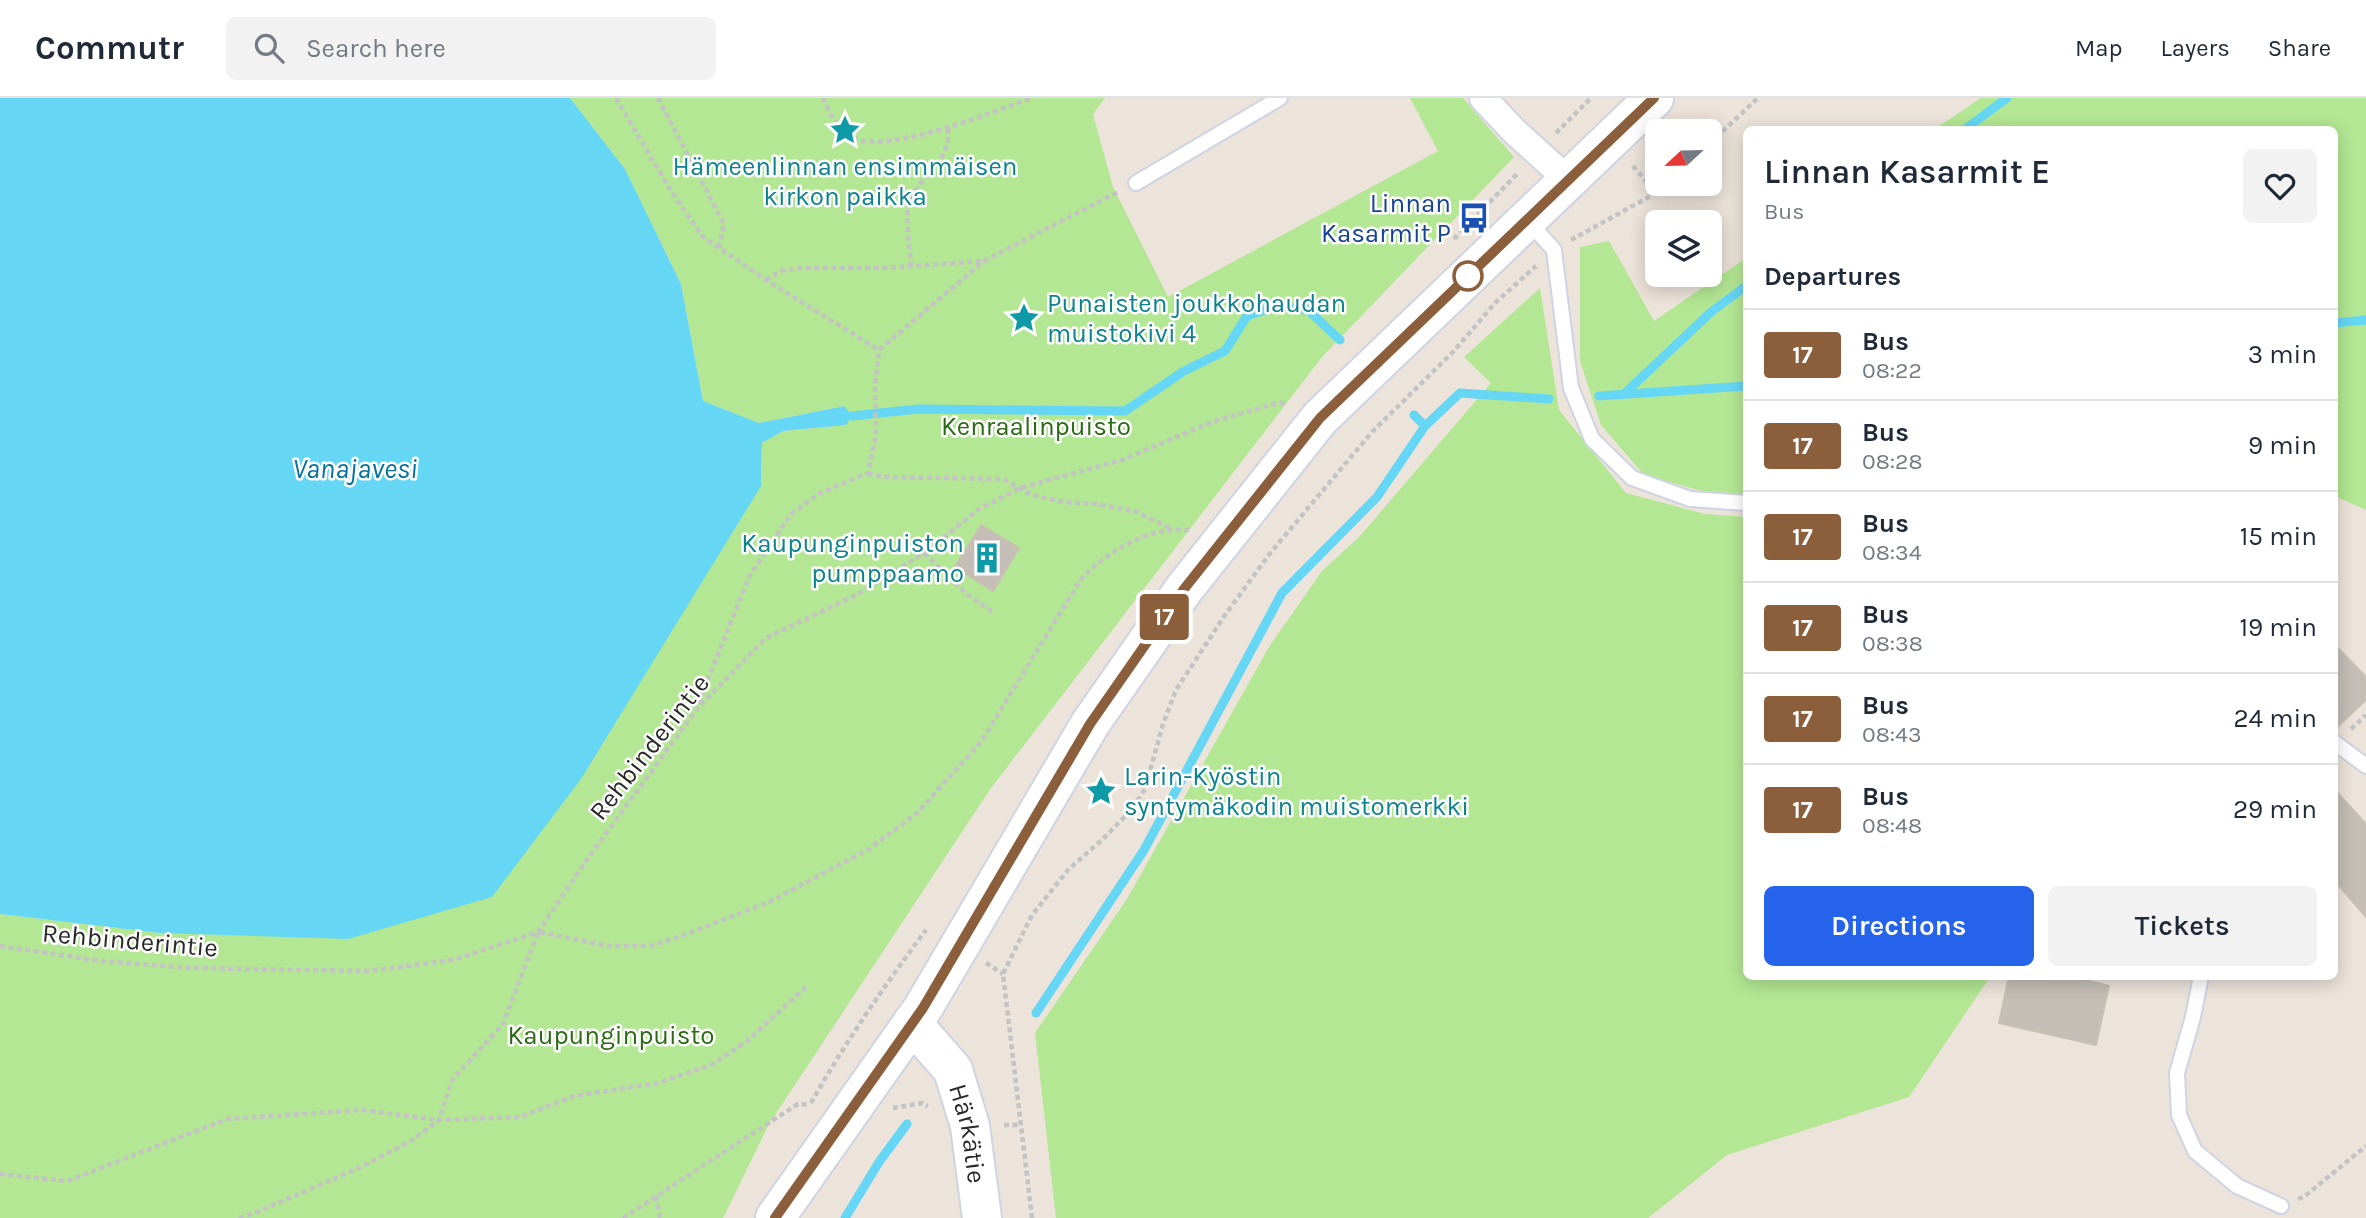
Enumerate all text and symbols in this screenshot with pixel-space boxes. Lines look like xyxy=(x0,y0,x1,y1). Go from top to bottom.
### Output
search box xyxy=(226,17,716,80)
text: Commutr xyxy=(35,29,184,67)
icon: search xyxy=(250,29,288,67)
text: Search here xyxy=(306,33,446,64)
text: Map xyxy=(2075,34,2123,62)
text: Layers xyxy=(2161,34,2230,62)
text: Share xyxy=(2268,34,2331,62)
place icon: Hämeenlinnan ensimmäisen kirkon paikka xyxy=(828,113,862,147)
north arrow xyxy=(1645,119,1722,196)
map controls xyxy=(1645,119,1722,287)
button: heart xyxy=(2243,149,2317,223)
place label: Hämeenlinnan ensimmäisen kirkon paikka xyxy=(673,151,1017,212)
text: Linnan Kasarmit E xyxy=(1764,153,2050,191)
place label: Linnan Kasarmit P xyxy=(1321,188,1451,249)
text: Bus xyxy=(1764,198,1804,225)
bus stop icon: Linnan Kasarmit P xyxy=(1457,201,1491,235)
button: layers xyxy=(1645,210,1722,287)
unlabelled marker xyxy=(1453,261,1483,291)
text: Departures xyxy=(1764,261,1901,292)
place label: Punaisten joukkohaudan muistokivi 4 xyxy=(1047,288,1346,349)
place icon: Punaisten joukkohaudan muistokivi 4 xyxy=(1007,301,1041,335)
text: Bus xyxy=(1862,326,1909,357)
text: 3 min xyxy=(2248,339,2317,370)
text: 17 xyxy=(1792,341,1813,369)
text: 08:22 xyxy=(1862,357,1922,384)
park label: Kenraalinpuisto xyxy=(941,411,1131,442)
text: Bus xyxy=(1862,417,1909,448)
text: 9 min xyxy=(2248,430,2317,461)
text: 17 xyxy=(1792,432,1813,460)
text: 08:28 xyxy=(1862,448,1923,475)
water label: Vanajavesi xyxy=(292,452,418,485)
text: Bus xyxy=(1862,508,1909,539)
text: 15 min xyxy=(2240,521,2317,552)
text: 17 xyxy=(1792,523,1813,551)
place label: Kaupunginpuiston pumppaamo xyxy=(741,528,964,589)
text: 08:34 xyxy=(1862,539,1922,566)
building icon: Kaupunginpuiston pumppaamo xyxy=(970,541,1004,575)
line badge: 17 xyxy=(1132,594,1196,640)
text: Bus xyxy=(1862,599,1909,630)
text: 17 xyxy=(1154,603,1174,631)
text: 19 min xyxy=(2239,612,2317,643)
text: 17 xyxy=(1792,614,1813,642)
text: 08:38 xyxy=(1862,630,1923,657)
street label: Rehbinderintie xyxy=(583,668,716,826)
text: Bus xyxy=(1862,690,1909,721)
text: 24 min xyxy=(2233,703,2317,734)
text: 17 xyxy=(1792,705,1813,733)
text: 08:43 xyxy=(1862,721,1922,748)
place label: Larin-Kyöstin syntymäkodin muistomerkki xyxy=(1124,761,1469,822)
place icon: Larin-Kyöstin syntymäkodin muistomerkki xyxy=(1084,774,1118,808)
text: Bus xyxy=(1862,781,1909,812)
text: 29 min xyxy=(2233,794,2317,825)
text: 17 xyxy=(1792,796,1813,824)
text: 08:48 xyxy=(1862,812,1922,839)
button: Directions xyxy=(1764,886,2034,966)
button: Tickets xyxy=(2048,886,2317,966)
street label: Rehbinderintie xyxy=(41,917,219,964)
park label: Kaupunginpuisto xyxy=(508,1020,714,1051)
street label: Härkätie xyxy=(942,1080,992,1185)

